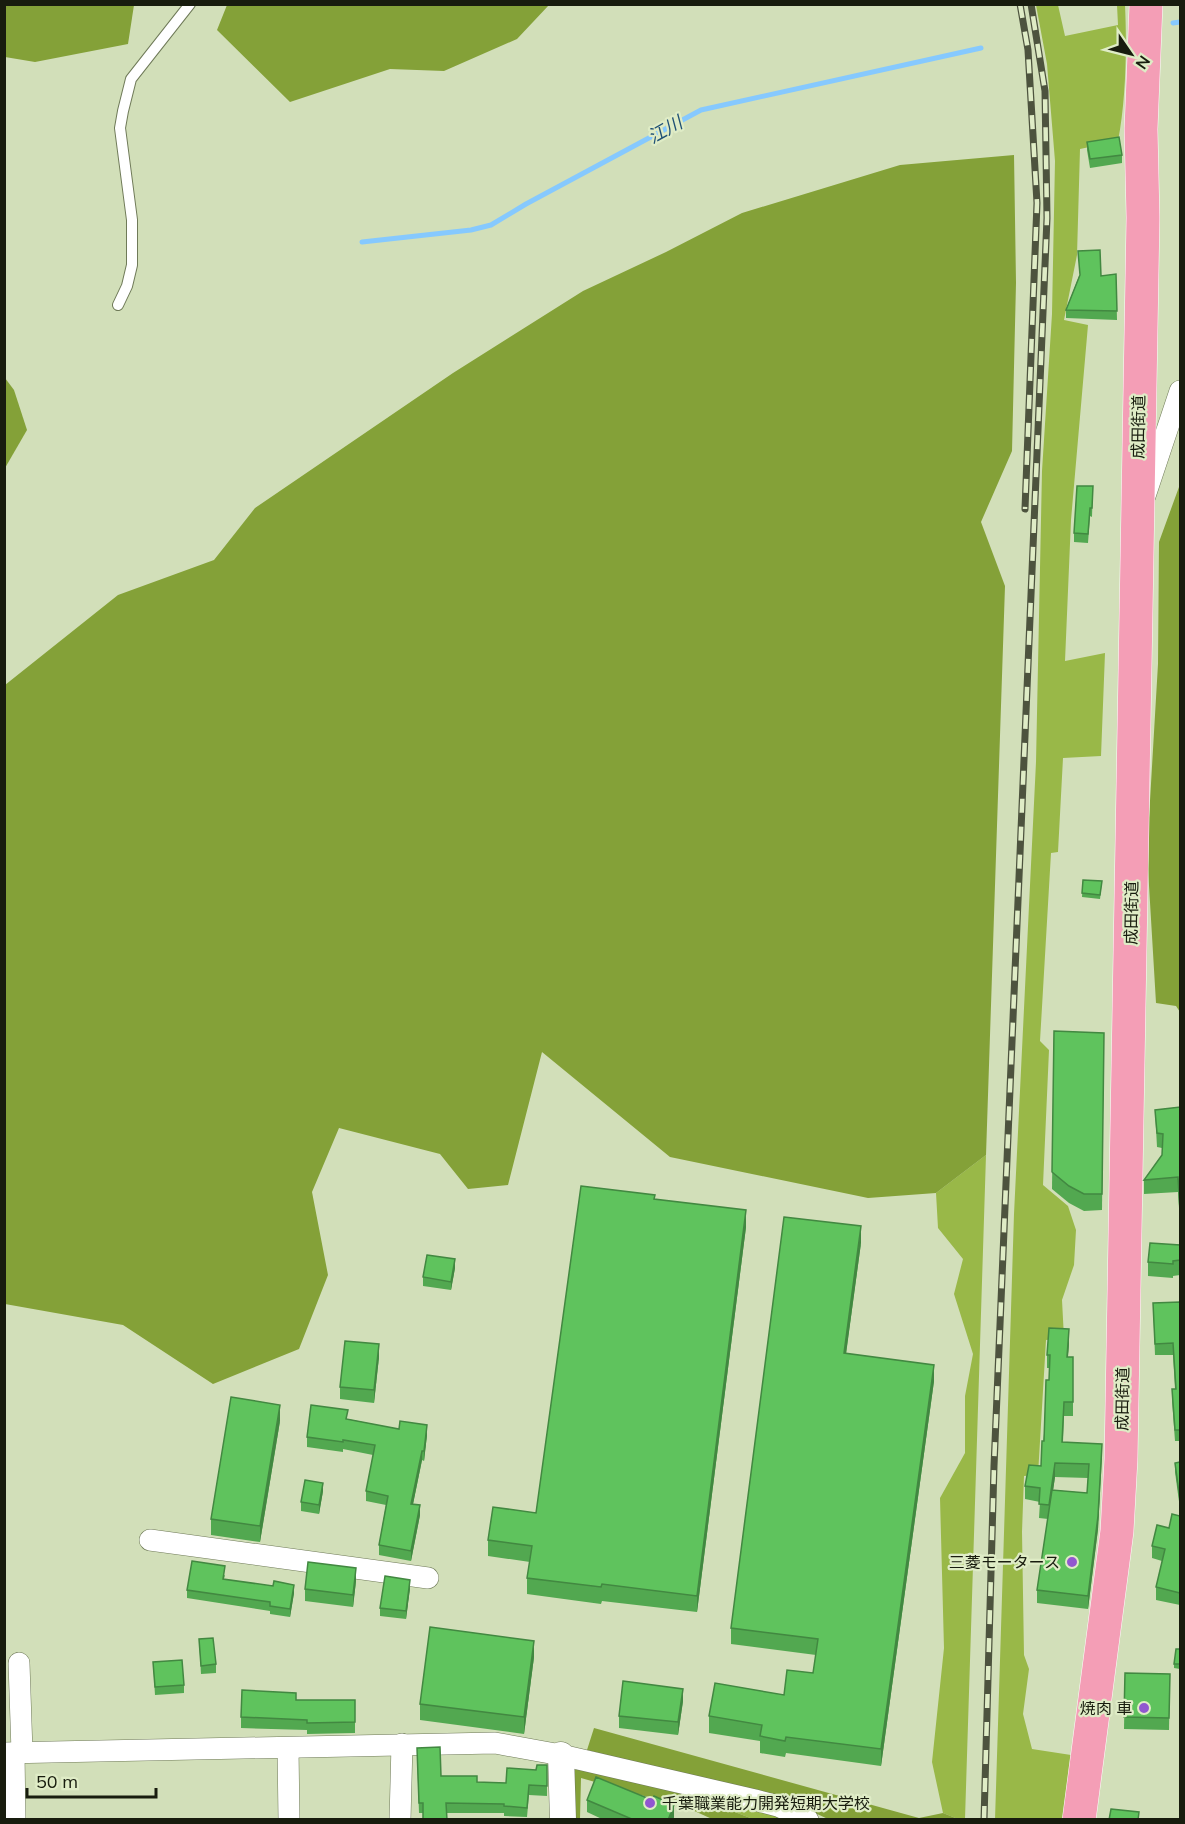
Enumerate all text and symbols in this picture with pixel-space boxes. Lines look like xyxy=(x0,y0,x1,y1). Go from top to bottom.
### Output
north arrow xyxy=(1101,24,1161,84)
text: N xyxy=(1132,52,1155,73)
water label: 江川 xyxy=(643,110,688,148)
street label: 成田街道 xyxy=(1127,395,1149,459)
street label: 成田街道 xyxy=(1120,881,1142,945)
street label: 成田街道 xyxy=(1111,1367,1133,1431)
place label: 三菱モータース xyxy=(949,1552,1060,1572)
marker: 三菱モータース xyxy=(1065,1555,1079,1569)
place label: 焼肉 車 xyxy=(1080,1698,1132,1718)
marker: 焼肉 車 xyxy=(1137,1701,1151,1715)
scale bar xyxy=(27,1761,156,1799)
text: 50 m xyxy=(36,1770,78,1793)
place label: 千葉職業能力開発短期大学校 xyxy=(662,1793,870,1813)
marker: 千葉職業能力開発短期大学校 xyxy=(643,1796,657,1810)

